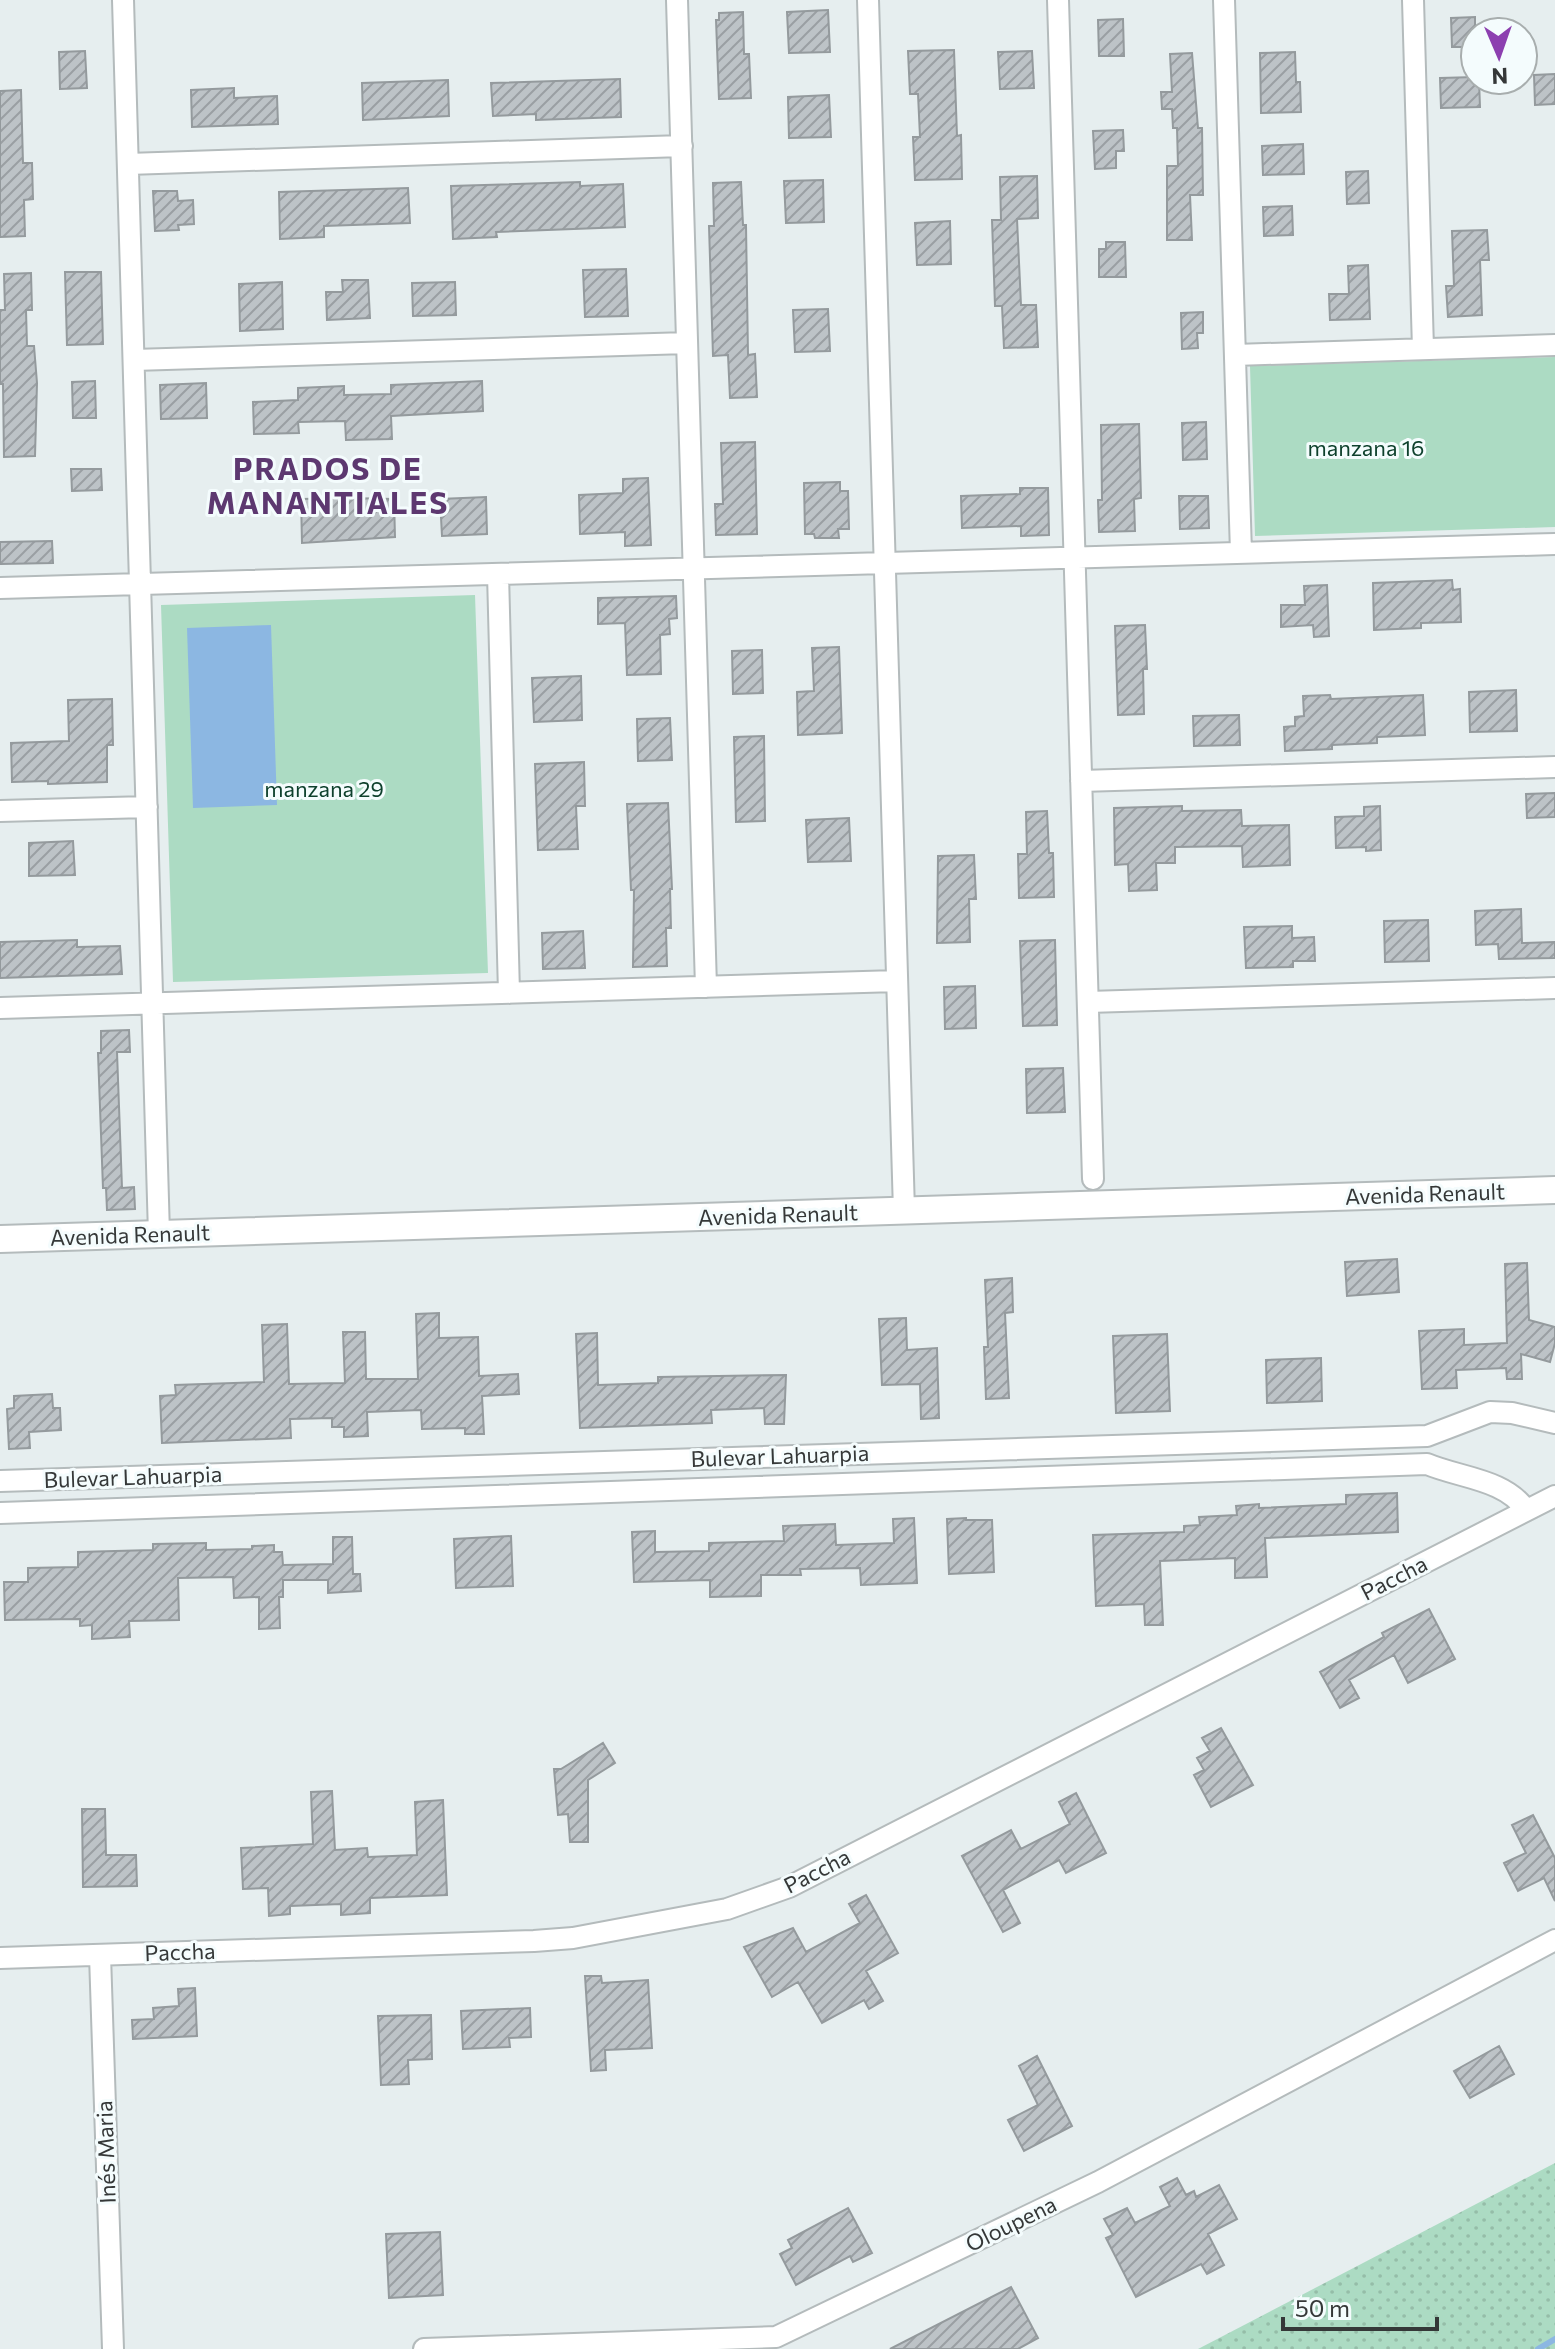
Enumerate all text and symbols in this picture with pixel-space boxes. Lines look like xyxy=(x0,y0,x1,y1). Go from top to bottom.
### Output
north arrow xyxy=(1459,16,1539,96)
text: N xyxy=(1491,63,1508,90)
park label: manzana 16 xyxy=(1308,434,1424,461)
district label: PRADOS DE MANANTIALES xyxy=(207,449,449,520)
park label: manzana 29 xyxy=(264,775,384,802)
street label: Avenida Renault xyxy=(1344,1177,1505,1210)
street label: Avenida Renault xyxy=(697,1198,858,1231)
street label: Avenida Renault xyxy=(49,1218,210,1251)
street label: Bulevar Lahuarpia xyxy=(690,1439,870,1472)
street label: Bulevar Lahuarpia xyxy=(43,1460,223,1493)
street label: Paccha xyxy=(1356,1549,1432,1606)
street label: Paccha xyxy=(779,1842,855,1899)
street label: Paccha xyxy=(144,1937,216,1966)
street label: Inés Maria xyxy=(90,2100,121,2204)
street label: Oloupena xyxy=(961,2190,1061,2257)
scale bar xyxy=(1283,2281,1437,2331)
text: 50 m xyxy=(1295,2293,1350,2322)

